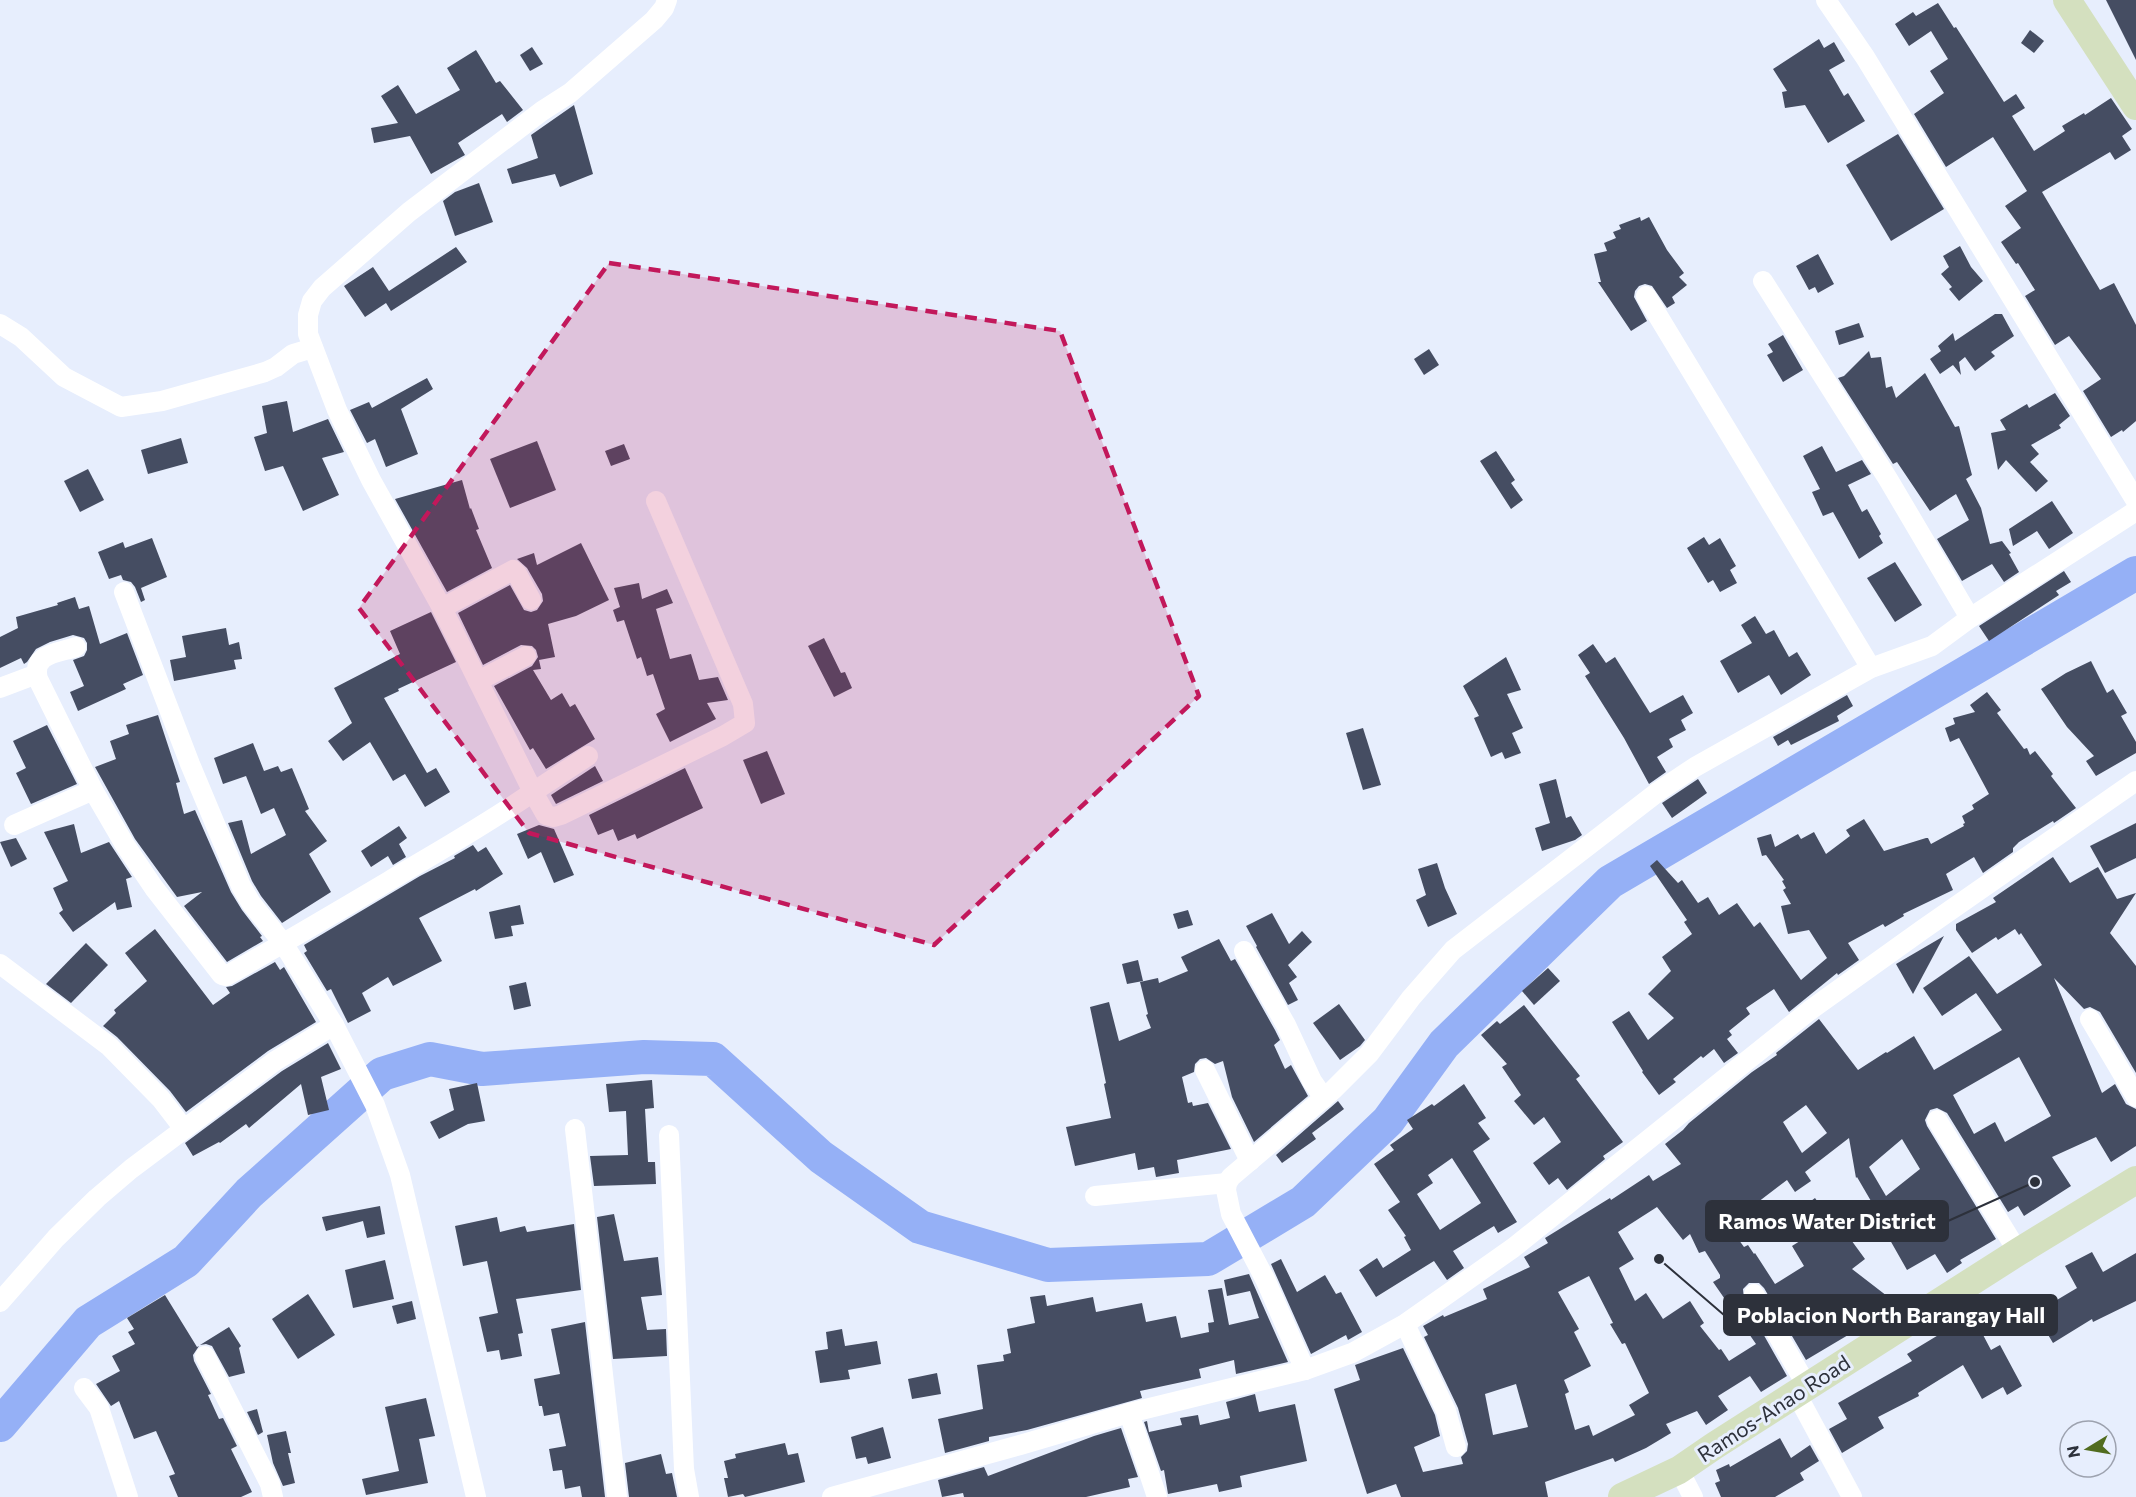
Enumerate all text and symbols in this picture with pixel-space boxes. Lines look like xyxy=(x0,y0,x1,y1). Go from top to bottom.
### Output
callout: Ramos Water District xyxy=(1706,1201,1948,1241)
text: Ramos Water District xyxy=(1718,1207,1936,1234)
callout: Poblacion North Barangay Hall xyxy=(1724,1295,2057,1335)
text: Poblacion North Barangay Hall xyxy=(1737,1301,2045,1328)
street label: Ramos-Anao Road xyxy=(1692,1349,1854,1466)
north arrow xyxy=(2058,1419,2118,1479)
text: N xyxy=(2062,1444,2083,1460)

